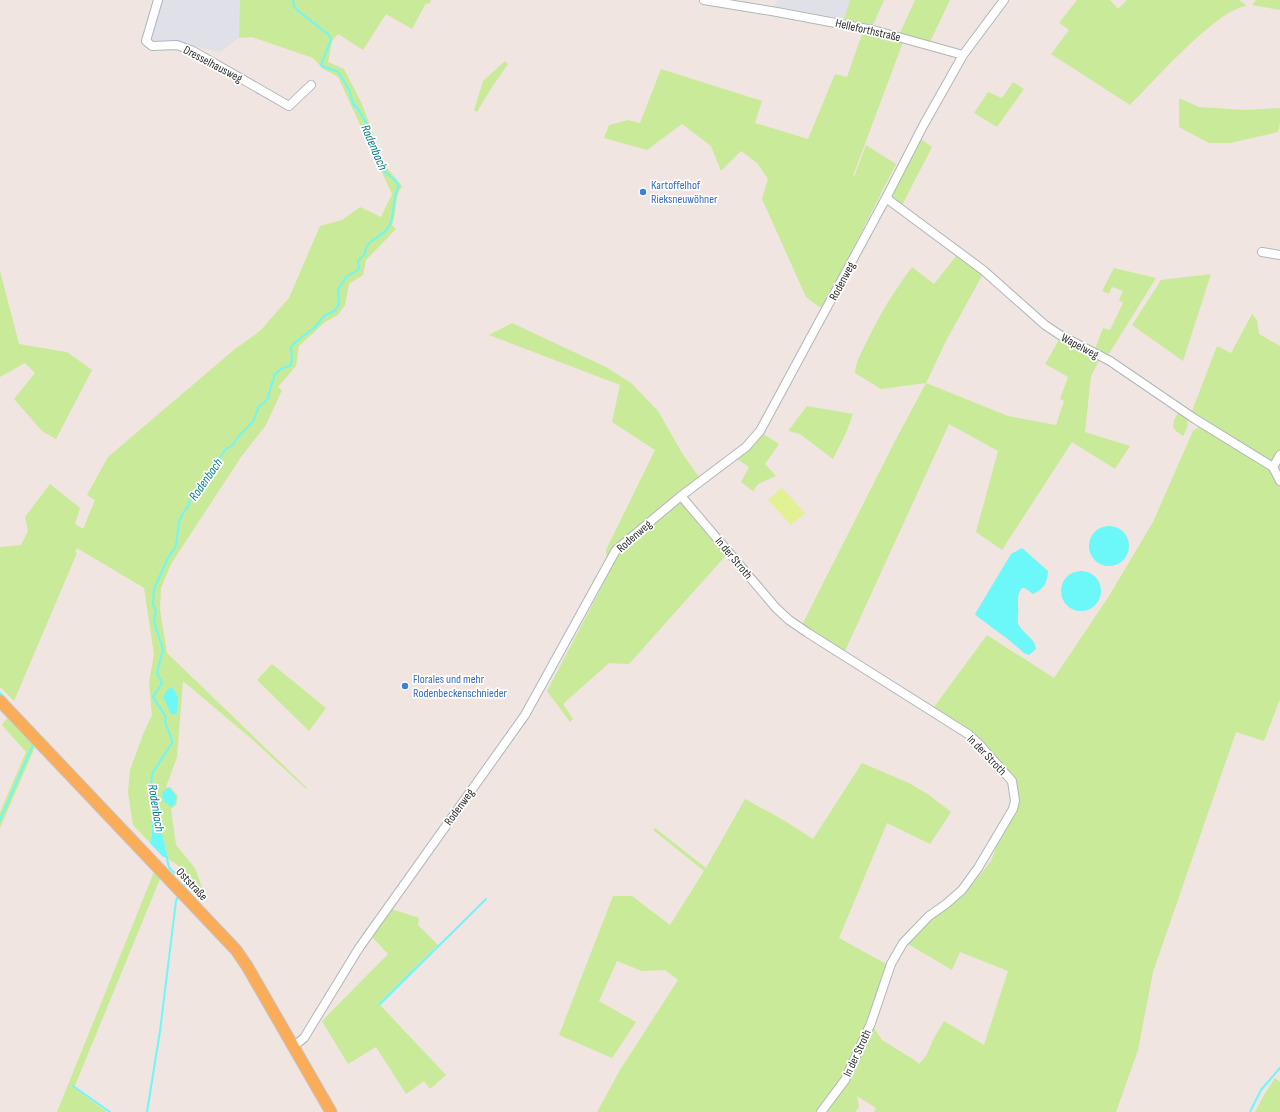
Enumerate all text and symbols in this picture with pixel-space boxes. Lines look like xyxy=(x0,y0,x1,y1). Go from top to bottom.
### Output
street label: Helleforthstraße xyxy=(834,16,902,45)
street label: Dresselhausweg xyxy=(181,43,245,86)
water label: Rodenbach xyxy=(357,122,391,173)
place label: Kartoffelhof Rieksneuwöhner xyxy=(651,178,718,207)
marker: Kartoffelhof Rieksneuwöhner xyxy=(638,187,648,197)
street label: Rodenweg xyxy=(826,259,859,303)
street label: Wapelweg xyxy=(1058,330,1101,363)
water label: Rodenbach xyxy=(186,455,226,504)
street label: Rodenweg xyxy=(614,517,655,556)
street label: In der Stroth xyxy=(712,534,756,582)
place label: Florales und mehr Rodenbeckenschnieder xyxy=(413,672,508,701)
marker: Florales und mehr Rodenbeckenschnieder xyxy=(400,681,410,691)
street label: In der Stroth xyxy=(964,732,1010,779)
water label: Rodenbach xyxy=(144,783,168,834)
street label: Rodenweg xyxy=(441,786,478,829)
street label: Oststraße xyxy=(173,865,211,904)
street label: In der Stroth xyxy=(840,1027,875,1079)

